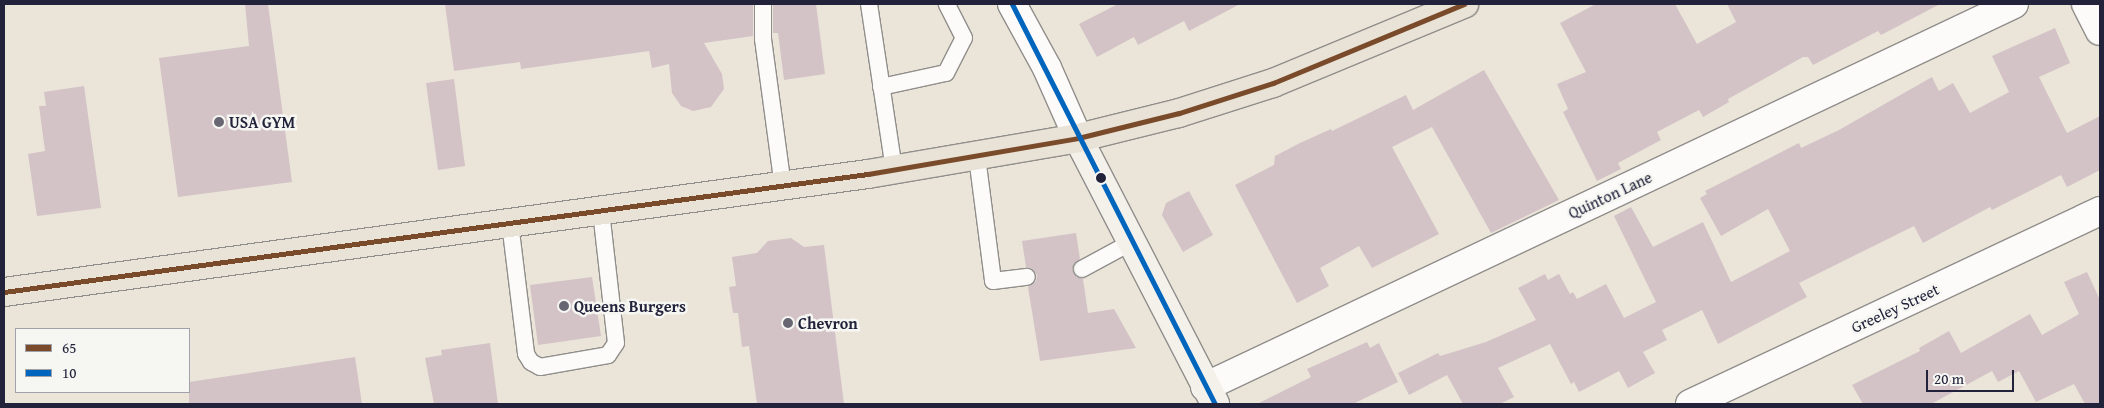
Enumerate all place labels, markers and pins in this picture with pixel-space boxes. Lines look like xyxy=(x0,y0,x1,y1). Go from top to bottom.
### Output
place label: USA GYM xyxy=(229,112,295,132)
marker: USA GYM xyxy=(213,116,225,128)
unlabelled marker xyxy=(1096,173,1106,183)
place label: Queens Burgers xyxy=(574,296,686,316)
marker: Queens Burgers xyxy=(558,300,570,312)
place label: Chevron xyxy=(798,313,858,333)
marker: Chevron xyxy=(782,317,794,329)

